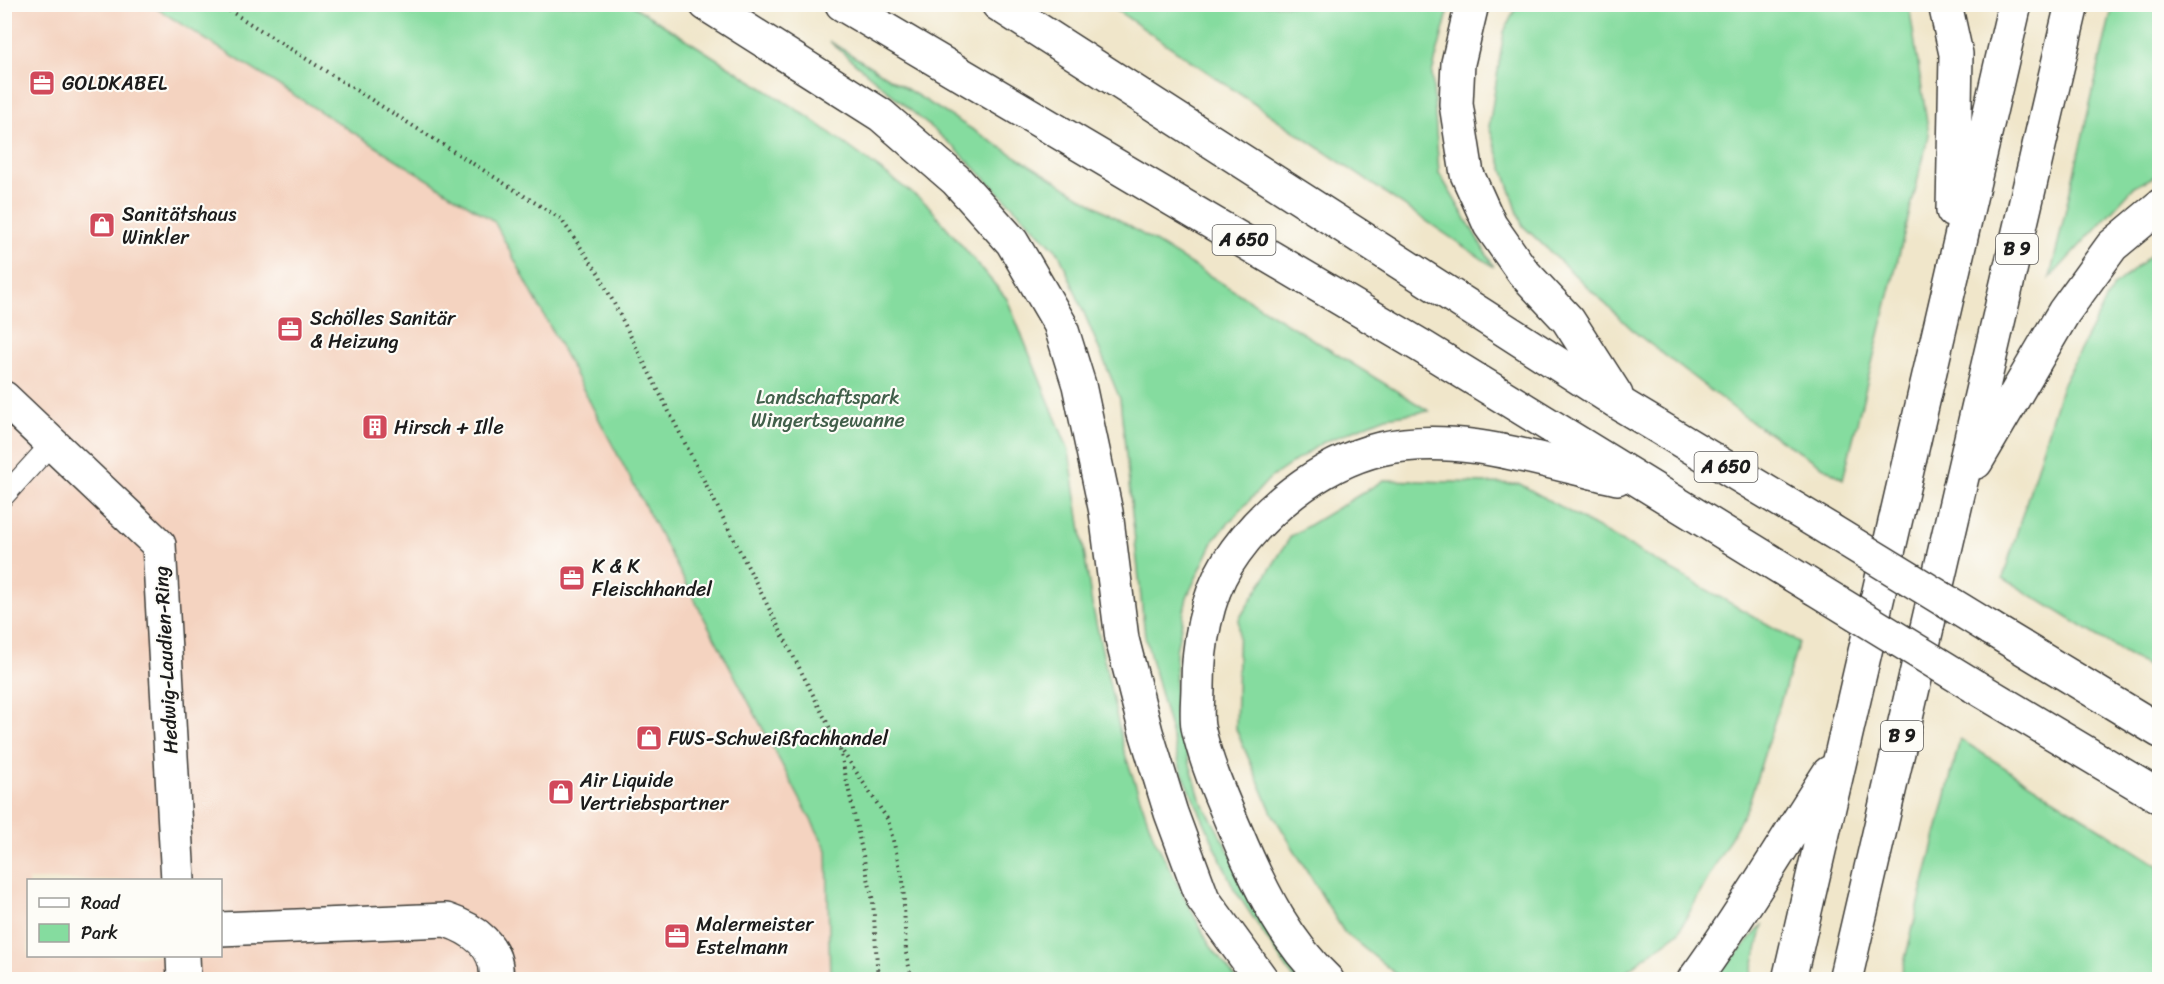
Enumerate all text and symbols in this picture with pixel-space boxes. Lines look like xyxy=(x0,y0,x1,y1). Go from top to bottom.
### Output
place label: GOLDKABEL xyxy=(62,66,168,101)
office icon: GOLDKABEL xyxy=(27,68,57,98)
place label: Sanitätshaus Winkler xyxy=(122,197,237,255)
shop icon: Sanitätshaus Winkler xyxy=(87,210,117,240)
road number: A 650 xyxy=(1212,225,1276,255)
road number: B 9 xyxy=(1996,234,2038,264)
place label: Schölles Sanitär & Heizung xyxy=(310,301,457,359)
office icon: Schölles Sanitär & Heizung xyxy=(275,314,305,344)
park label: Landschaftspark Wingertsgewanne xyxy=(751,380,905,438)
place label: Hirsch + Ille xyxy=(394,410,504,445)
building icon: Hirsch + Ille xyxy=(360,412,390,442)
road number: A 650 xyxy=(1694,452,1758,482)
place label: K & K Fleischhandel xyxy=(592,549,713,607)
office icon: K & K Fleischhandel xyxy=(557,563,587,593)
street label: Hedwig-Laudien-Ring xyxy=(144,565,188,755)
place label: FWS-Schweißfachhandel xyxy=(668,721,889,756)
road number: B 9 xyxy=(1881,721,1923,751)
shop icon: FWS-Schweißfachhandel xyxy=(634,723,664,753)
place label: Air Liquide Vertriebspartner xyxy=(579,763,730,821)
shop icon: Air Liquide Vertriebspartner xyxy=(546,777,576,807)
legend xyxy=(27,879,222,957)
text: Road xyxy=(81,887,121,919)
place label: Malermeister Estelmann xyxy=(696,907,814,965)
text: Park xyxy=(81,917,118,949)
office icon: Malermeister Estelmann xyxy=(662,921,692,951)

